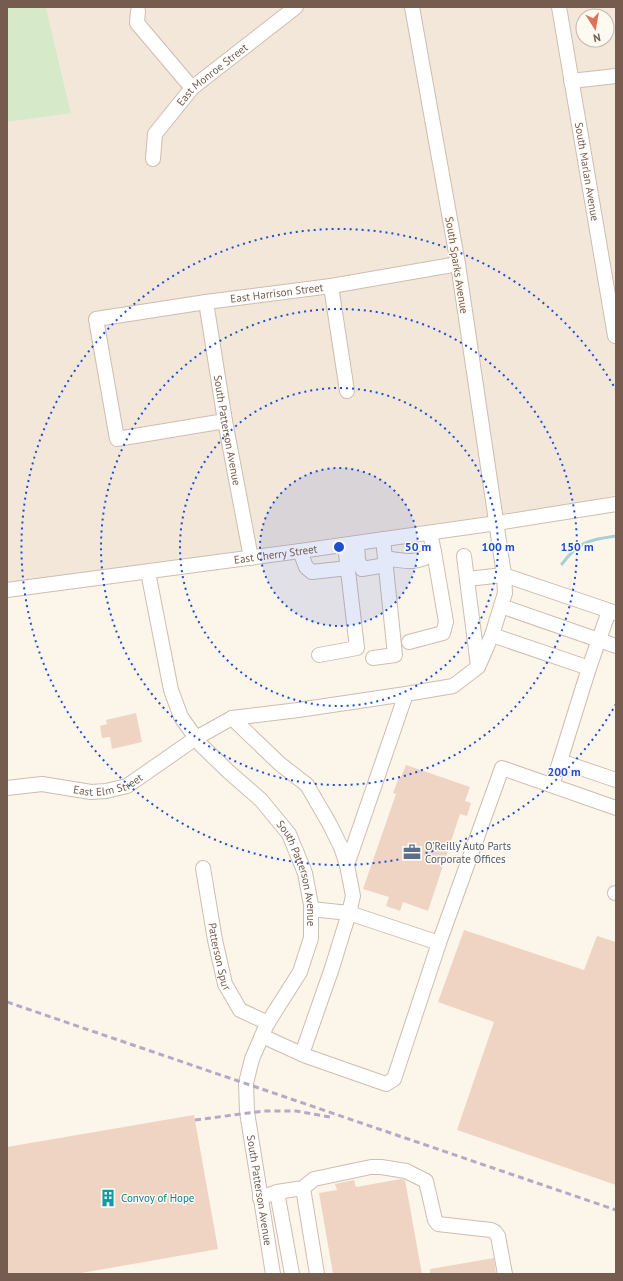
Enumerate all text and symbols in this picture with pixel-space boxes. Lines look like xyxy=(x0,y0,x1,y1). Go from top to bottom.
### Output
north arrow xyxy=(575,8,615,48)
text: N xyxy=(592,30,602,45)
street label: East Monroe Street xyxy=(173,40,251,109)
street label: South Marlan Avenue xyxy=(572,121,602,223)
street label: South Sparks Avenue xyxy=(442,215,472,315)
street label: East Harrison Street xyxy=(229,280,324,306)
street label: South Patterson Avenue xyxy=(211,374,244,487)
text: 50 m xyxy=(405,539,431,554)
text: 100 m xyxy=(481,539,515,554)
text: 150 m xyxy=(560,539,594,554)
centre of rings xyxy=(332,540,346,554)
street label: East Cherry Street xyxy=(233,542,318,567)
text: 200 m xyxy=(547,764,581,779)
street label: East Elm Street xyxy=(72,770,146,799)
street label: South Patterson Avenue xyxy=(274,817,318,927)
place label: O'Reilly Auto Parts Corporate Offices xyxy=(425,839,512,866)
office icon: O'Reilly Auto Parts Corporate Offices xyxy=(402,842,422,862)
street label: Patterson Spur xyxy=(205,922,234,993)
street label: South Patterson Avenue xyxy=(244,1134,275,1247)
building icon: Convoy of Hope xyxy=(98,1188,118,1208)
place label: Convoy of Hope xyxy=(121,1191,195,1205)

